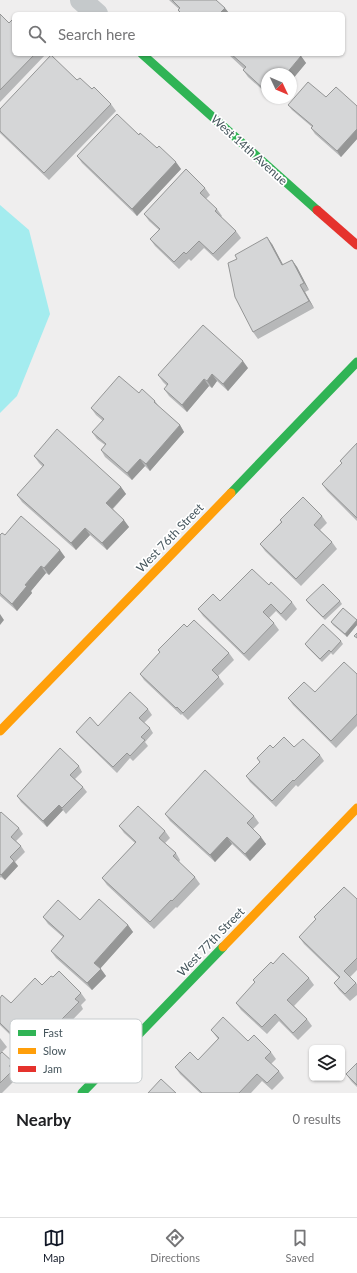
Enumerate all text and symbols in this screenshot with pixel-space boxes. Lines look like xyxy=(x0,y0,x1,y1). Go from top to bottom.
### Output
search box xyxy=(12,12,345,56)
icon: search xyxy=(26,23,48,45)
text: Search here xyxy=(58,25,135,43)
north arrow xyxy=(261,68,297,104)
street label: West 14th Avenue xyxy=(208,111,291,188)
street label: West 76th Street xyxy=(133,499,207,575)
street label: West 77th Street xyxy=(174,903,248,979)
legend xyxy=(10,1019,142,1083)
text: Fast xyxy=(43,1026,63,1039)
text: Slow xyxy=(43,1044,67,1057)
map controls xyxy=(309,1045,345,1081)
button: layers xyxy=(309,1045,345,1081)
text: Jam xyxy=(43,1062,62,1075)
text: Nearby xyxy=(16,1109,71,1130)
text: 0 results xyxy=(293,1111,341,1127)
tab: Map xyxy=(43,1227,65,1264)
tab: Directions xyxy=(150,1227,200,1264)
tab: Saved xyxy=(285,1227,314,1264)

